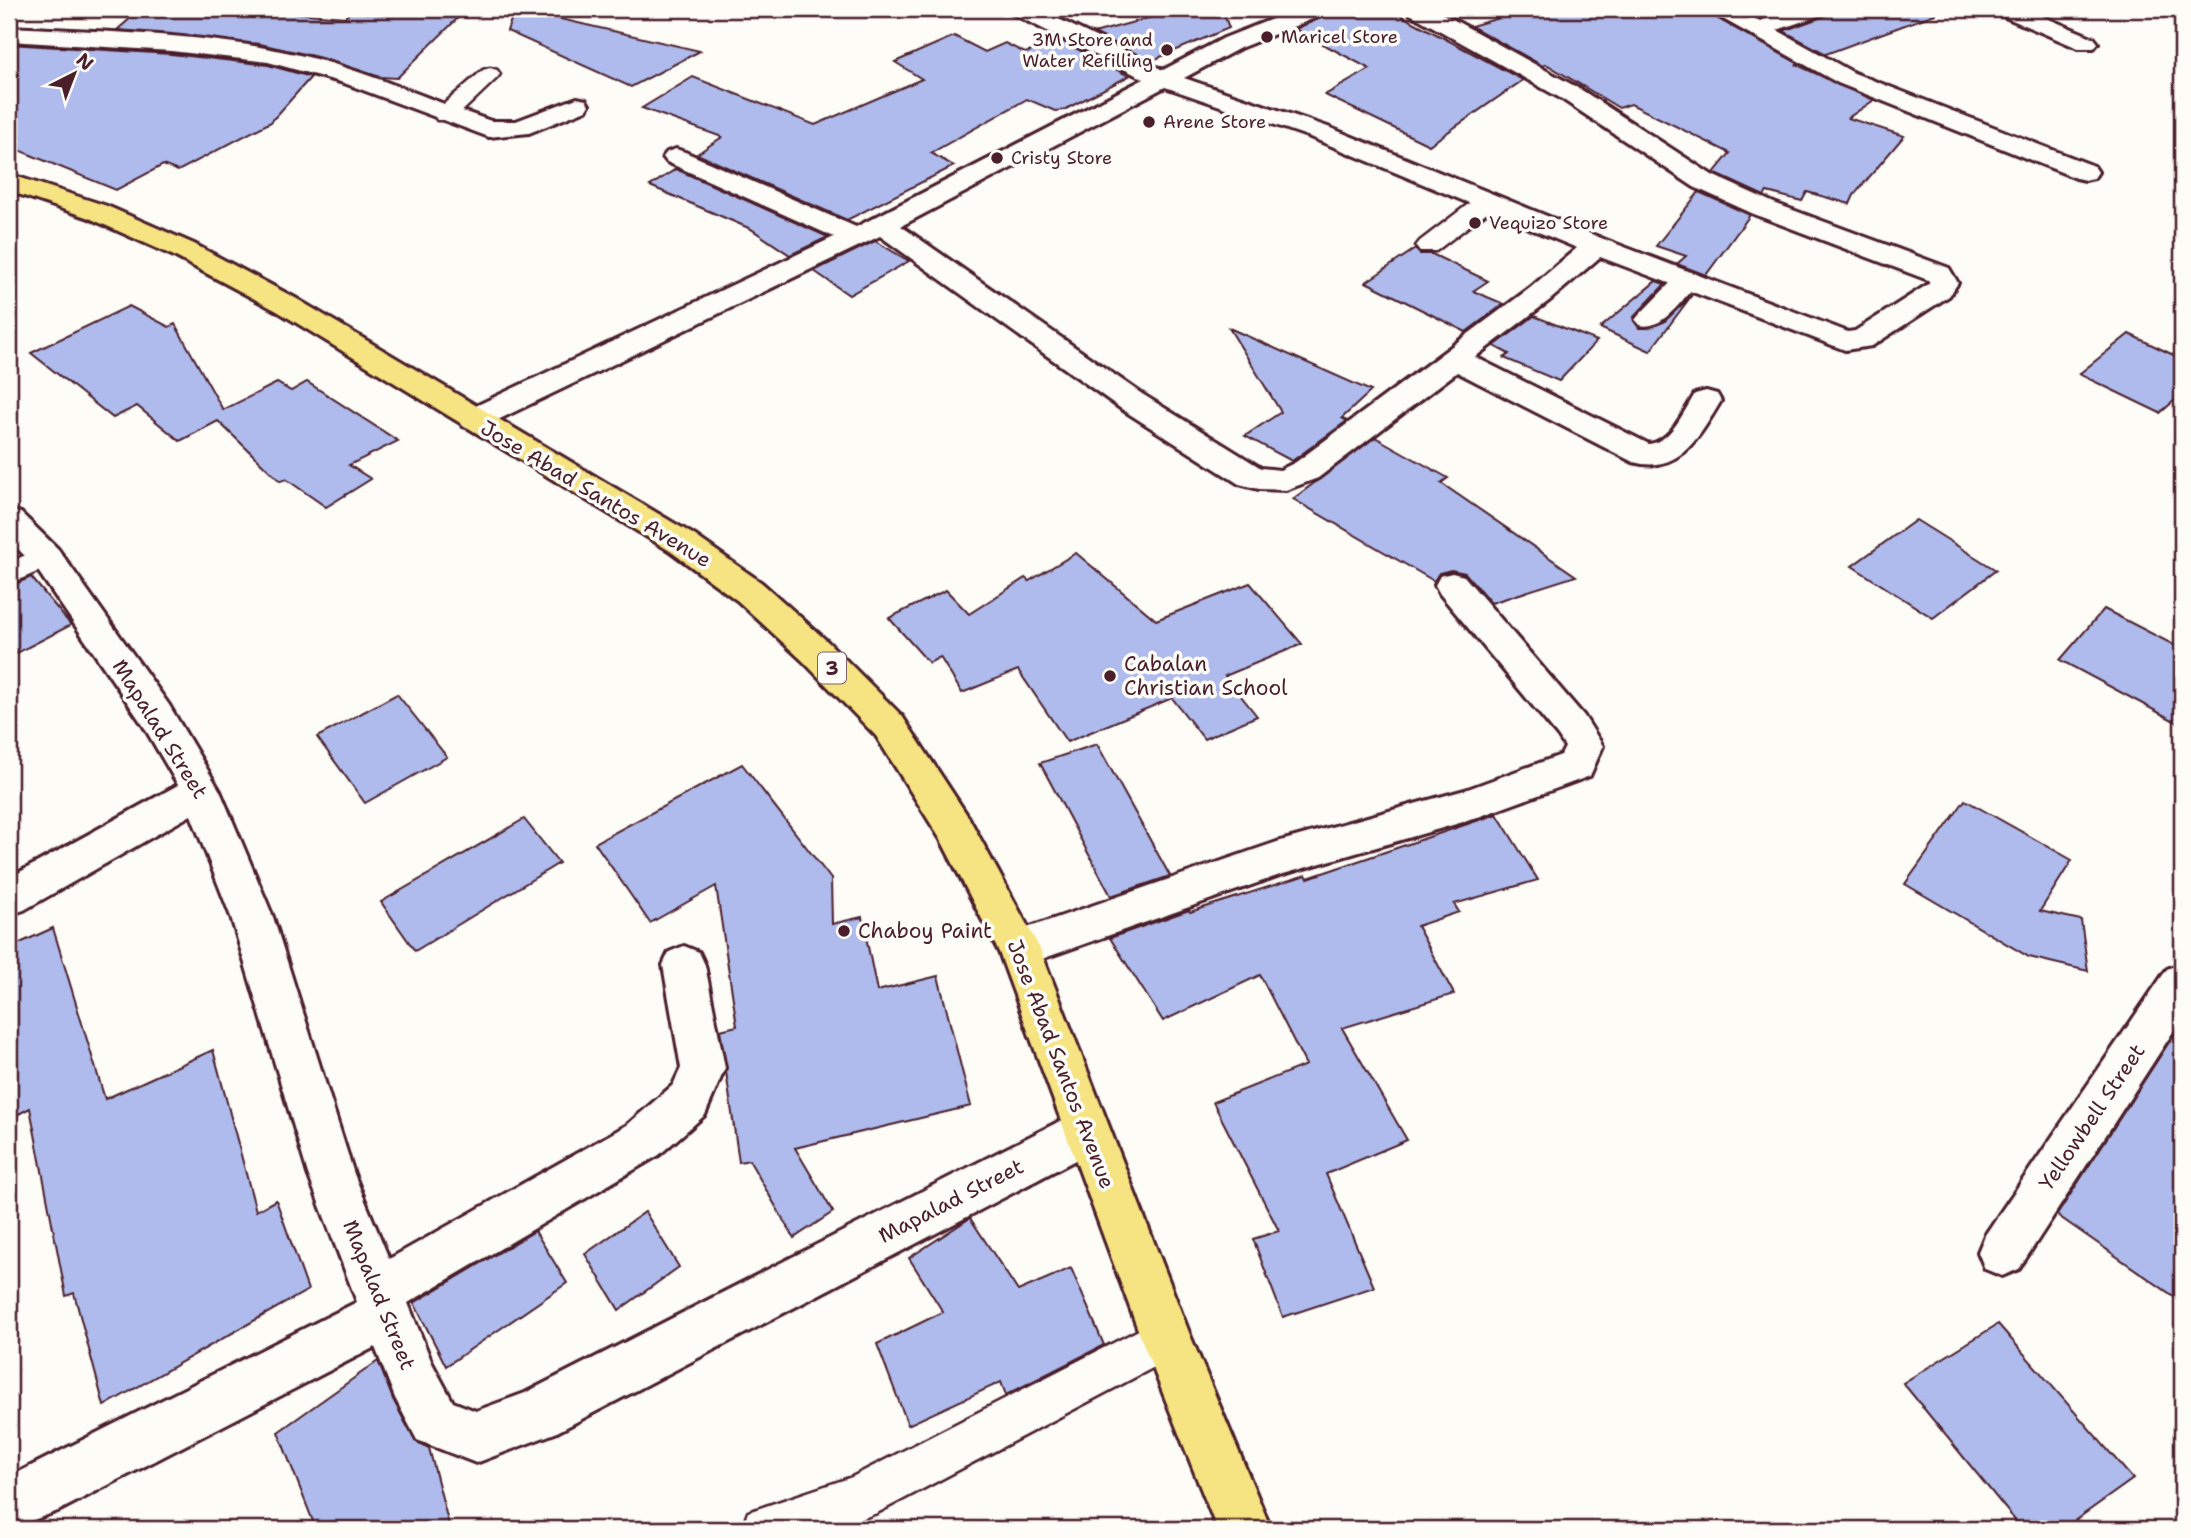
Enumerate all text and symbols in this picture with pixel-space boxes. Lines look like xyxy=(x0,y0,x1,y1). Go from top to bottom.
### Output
place label: Maricel Store xyxy=(1281,25,1398,49)
place label: 3M Store and Water Refilling xyxy=(1022,28,1153,73)
marker: Maricel Store xyxy=(1259,29,1275,45)
north arrow xyxy=(38,38,108,108)
marker: 3M Store and Water Refilling xyxy=(1159,42,1175,58)
text: N xyxy=(71,47,99,76)
place label: Arene Store xyxy=(1163,110,1266,134)
marker: Arene Store xyxy=(1141,114,1157,130)
place label: Cristy Store xyxy=(1011,146,1112,170)
marker: Cristy Store xyxy=(989,150,1005,166)
place label: Vequizo Store xyxy=(1489,211,1608,235)
marker: Vequizo Store xyxy=(1467,215,1483,231)
street label: Jose Abad Santos Avenue xyxy=(475,414,717,574)
place label: Cabalan Christian School xyxy=(1124,650,1288,702)
road number: 3 xyxy=(818,652,846,684)
street label: Mapalad Street xyxy=(106,654,214,804)
marker: Cabalan Christian School xyxy=(1102,668,1118,684)
place label: Chaboy Paint xyxy=(858,917,992,945)
marker: Chaboy Paint xyxy=(836,923,852,939)
street label: Jose Abad Santos Avenue xyxy=(1001,935,1121,1193)
street label: Yellowbell Street xyxy=(2033,1038,2151,1196)
street label: Mapalad Street xyxy=(874,1152,1028,1250)
street label: Mapalad Street xyxy=(336,1216,422,1374)

